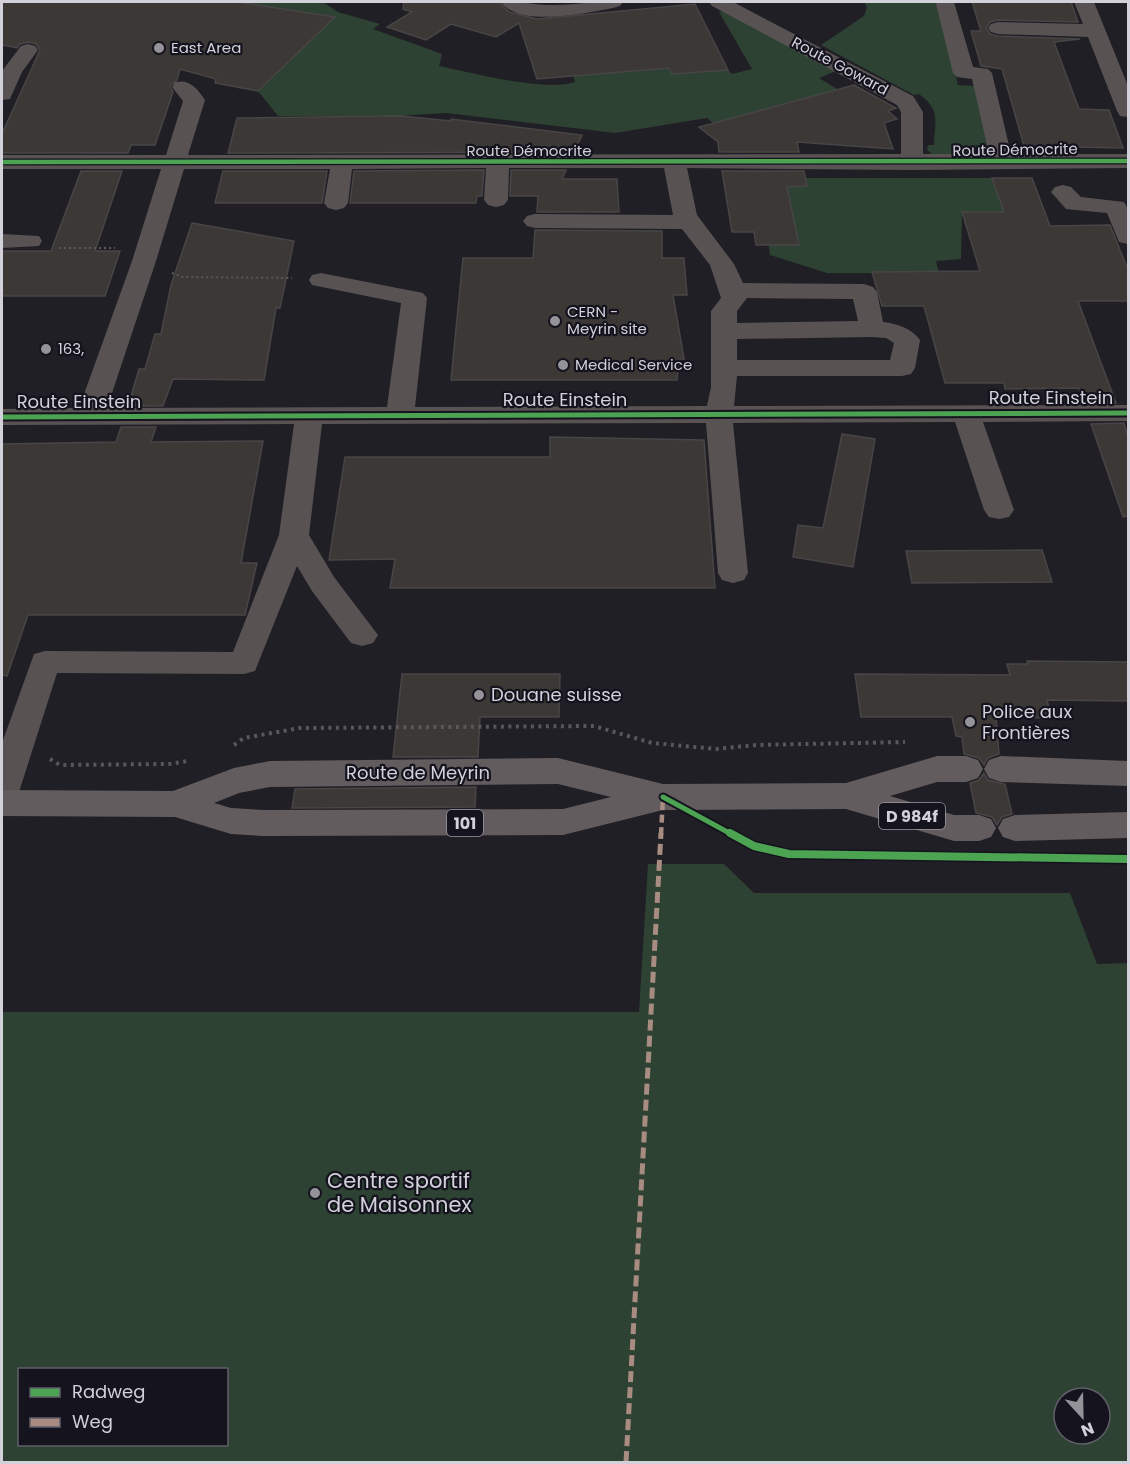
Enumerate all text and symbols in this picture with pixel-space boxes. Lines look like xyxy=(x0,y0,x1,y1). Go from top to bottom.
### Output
street label: Route Goward xyxy=(788,31,892,100)
place label: East Area xyxy=(171,37,241,58)
marker: East Area xyxy=(152,41,166,55)
street label: Route Démocrite xyxy=(952,138,1078,161)
street label: Route Démocrite xyxy=(466,140,592,161)
place label: CERN - Meyrin site xyxy=(567,301,647,339)
marker: CERN - Meyrin site xyxy=(548,314,562,328)
place label: 163, xyxy=(58,338,84,359)
marker: 163, xyxy=(39,342,53,356)
place label: Medical Service xyxy=(575,354,692,375)
marker: Medical Service xyxy=(556,358,570,372)
street label: Route Einstein xyxy=(989,385,1113,410)
street label: Route Einstein xyxy=(503,387,627,412)
street label: Route Einstein xyxy=(17,389,141,414)
place label: Douane suisse xyxy=(491,682,622,707)
marker: Douane suisse xyxy=(472,688,486,702)
place label: Police aux Frontières xyxy=(982,699,1072,745)
marker: Police aux Frontières xyxy=(963,715,977,729)
street label: Route de Meyrin xyxy=(346,760,490,785)
road number: D 984f xyxy=(879,803,945,829)
road number: 101 xyxy=(447,810,483,836)
place label: Centre sportif de Maisonnex xyxy=(327,1166,472,1219)
marker: Centre sportif de Maisonnex xyxy=(308,1186,322,1200)
legend xyxy=(18,1368,228,1446)
text: Radweg xyxy=(72,1379,145,1404)
north arrow xyxy=(1052,1386,1112,1446)
text: Weg xyxy=(72,1409,113,1434)
text: N xyxy=(1078,1417,1097,1442)

